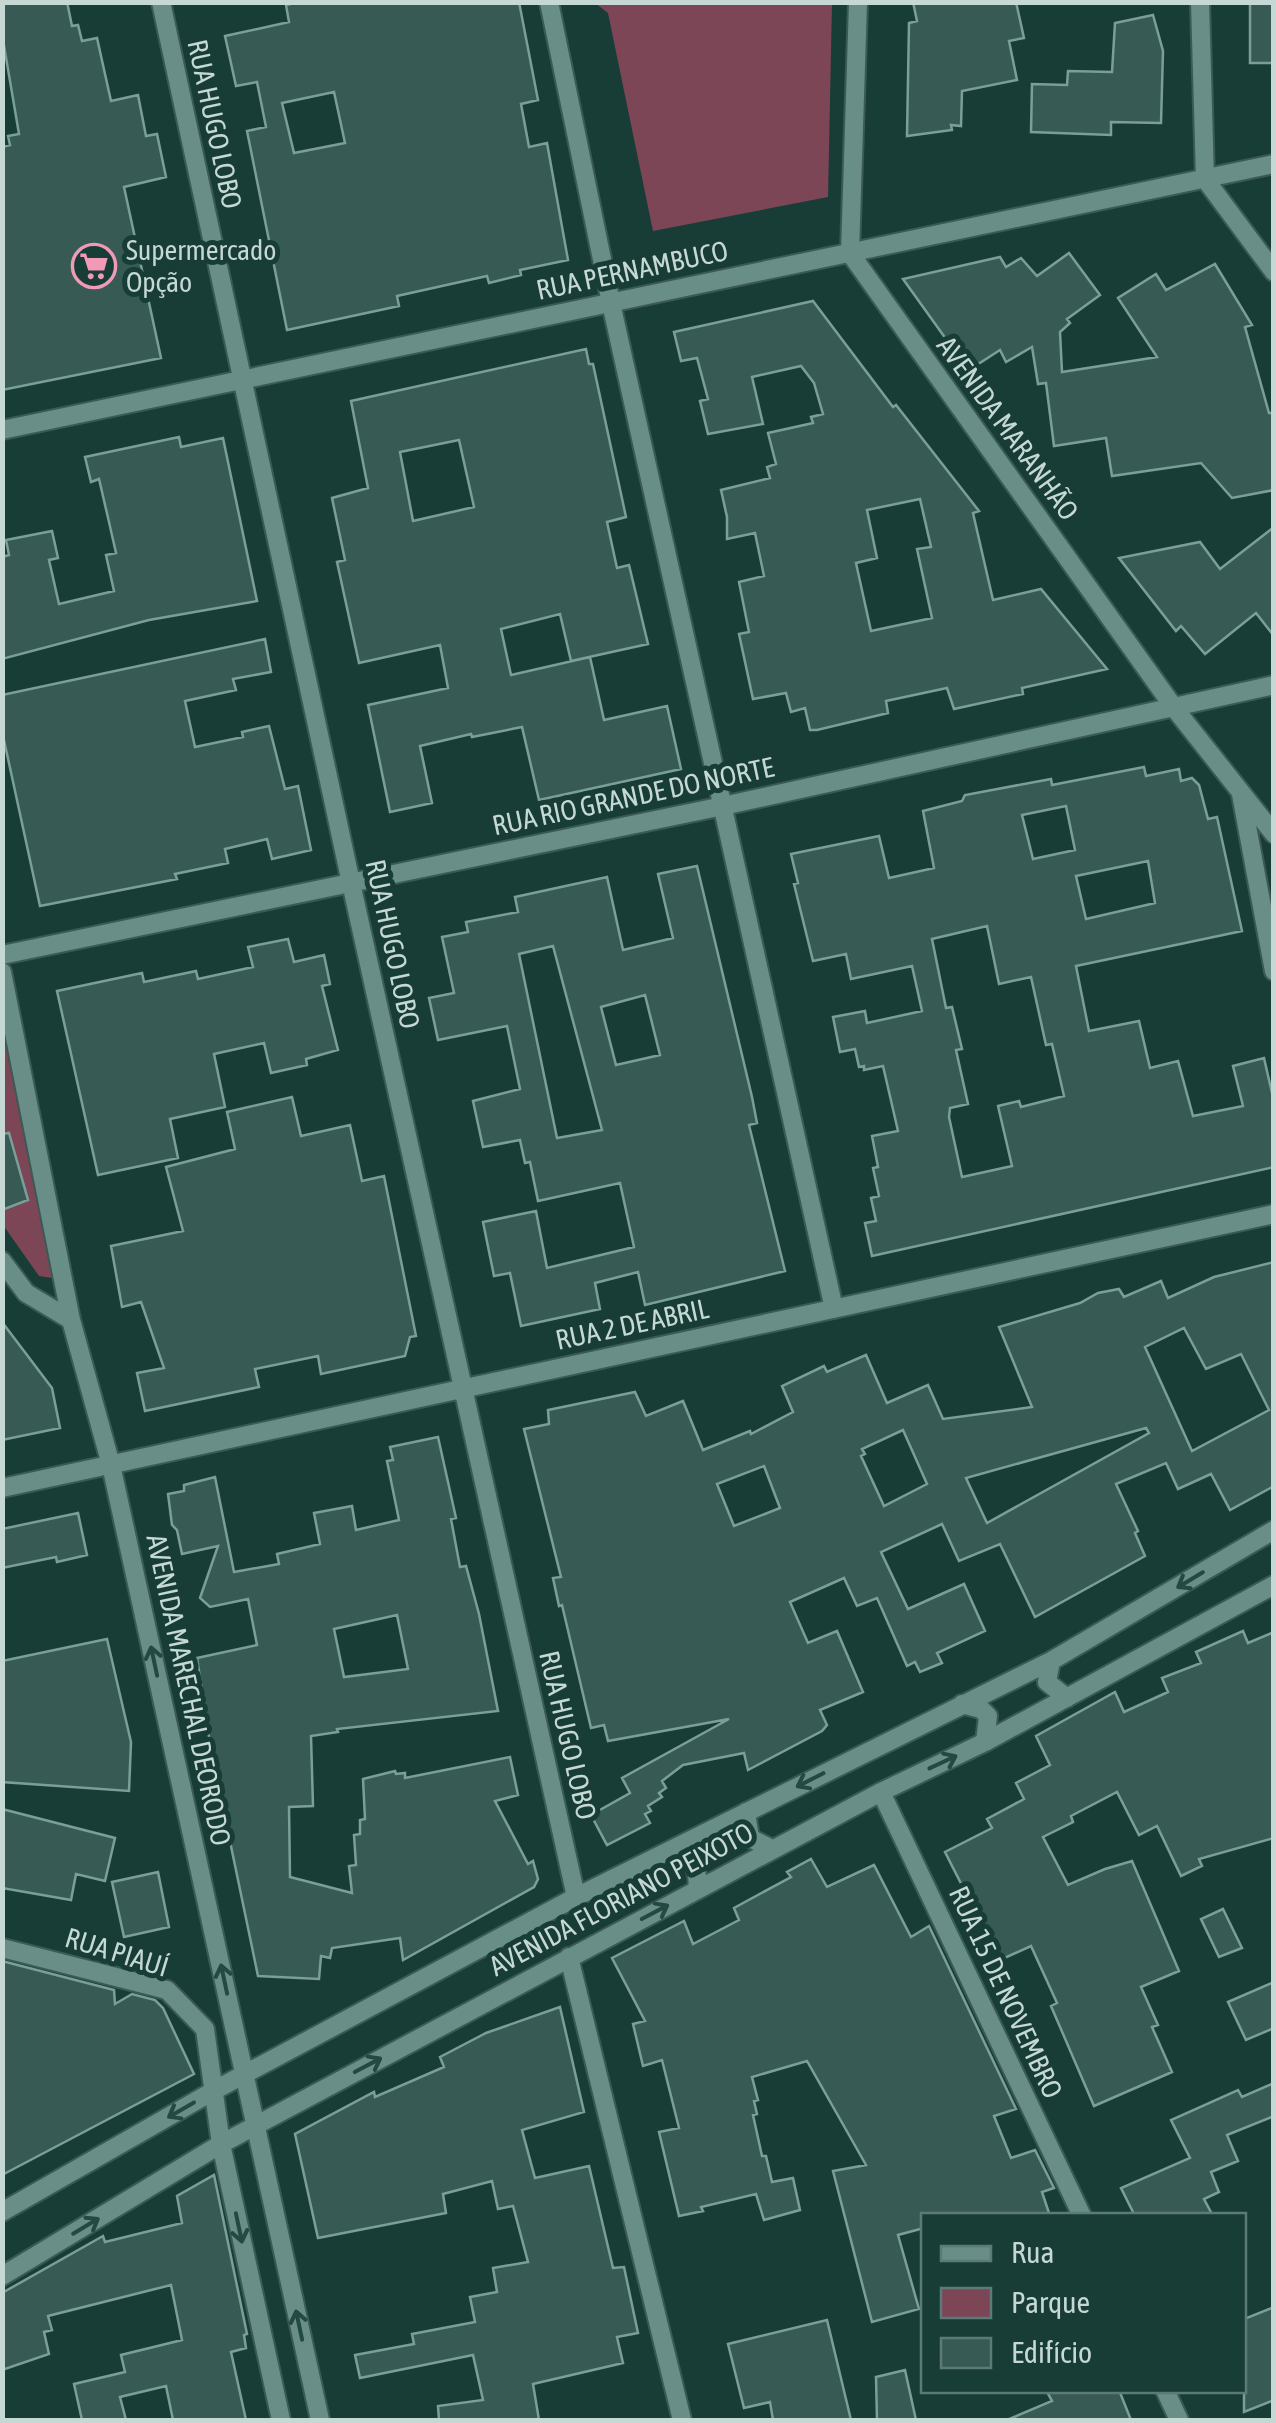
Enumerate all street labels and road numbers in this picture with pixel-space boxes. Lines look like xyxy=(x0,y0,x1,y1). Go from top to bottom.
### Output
street label: RUA HUGO LOBO xyxy=(181,36,249,212)
street label: RUA PERNAMBUCO xyxy=(533,234,731,306)
street label: AVENIDA MARANHÃO xyxy=(931,330,1085,526)
street label: RUA RIO GRANDE DO NORTE xyxy=(489,751,777,841)
street label: RUA HUGO LOBO xyxy=(359,856,427,1032)
street label: RUA 2 DE ABRIL xyxy=(553,1292,712,1356)
street label: AVENIDA MARECHAL DEORODO xyxy=(140,1531,238,1849)
street label: RUA HUGO LOBO xyxy=(533,1648,603,1822)
street label: AVENIDA FLORIANO PEIXOTO xyxy=(484,1816,758,1982)
street label: RUA 15 DE NOVEMBRO xyxy=(943,1881,1069,2103)
street label: RUA PIAUÍ xyxy=(61,1921,173,1983)

